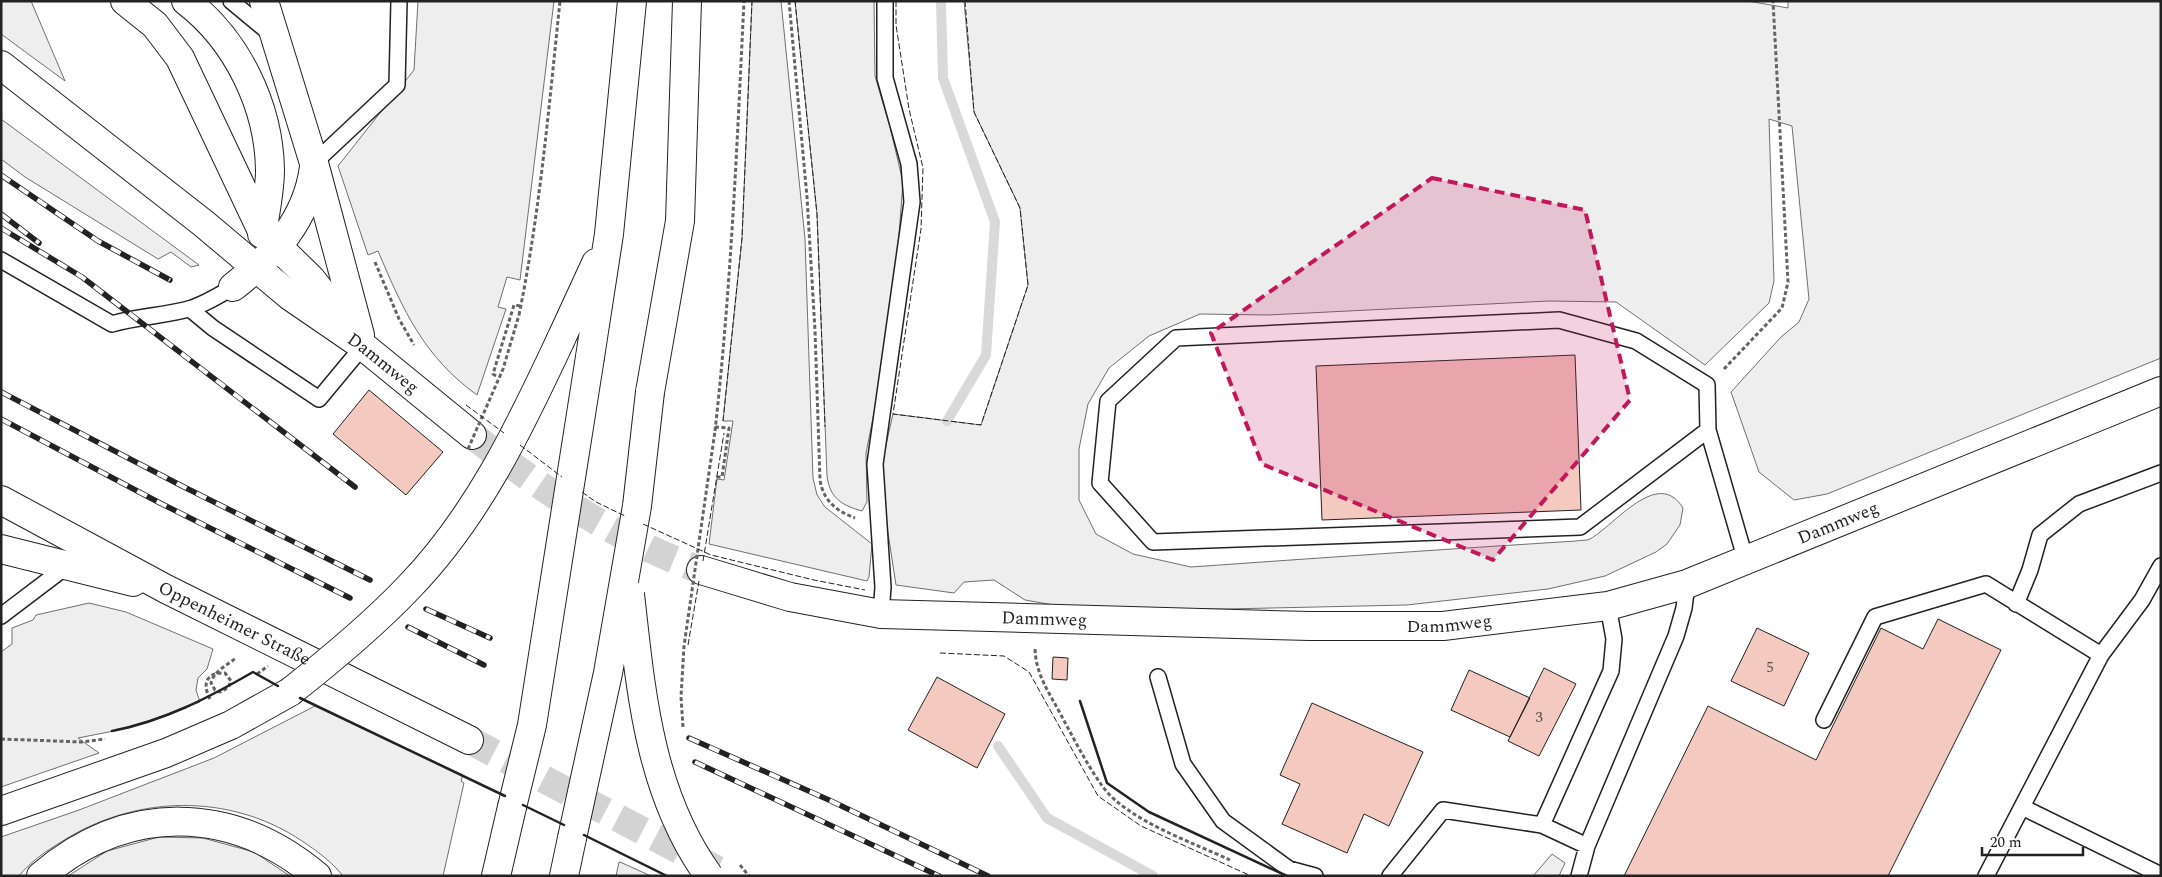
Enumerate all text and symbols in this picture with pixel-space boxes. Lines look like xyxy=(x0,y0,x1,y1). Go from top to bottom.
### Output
street label: Dammweg xyxy=(342,326,425,401)
street label: Dammweg xyxy=(1793,494,1883,552)
street label: Oppenheimer Straße xyxy=(154,574,315,673)
street label: Dammweg xyxy=(1001,604,1088,634)
street label: Dammweg xyxy=(1406,607,1493,640)
house number: 5 xyxy=(1766,656,1774,679)
house number: 3 xyxy=(1535,706,1543,729)
scale bar xyxy=(1982,824,2083,856)
text: 20 m xyxy=(1990,831,2022,854)

